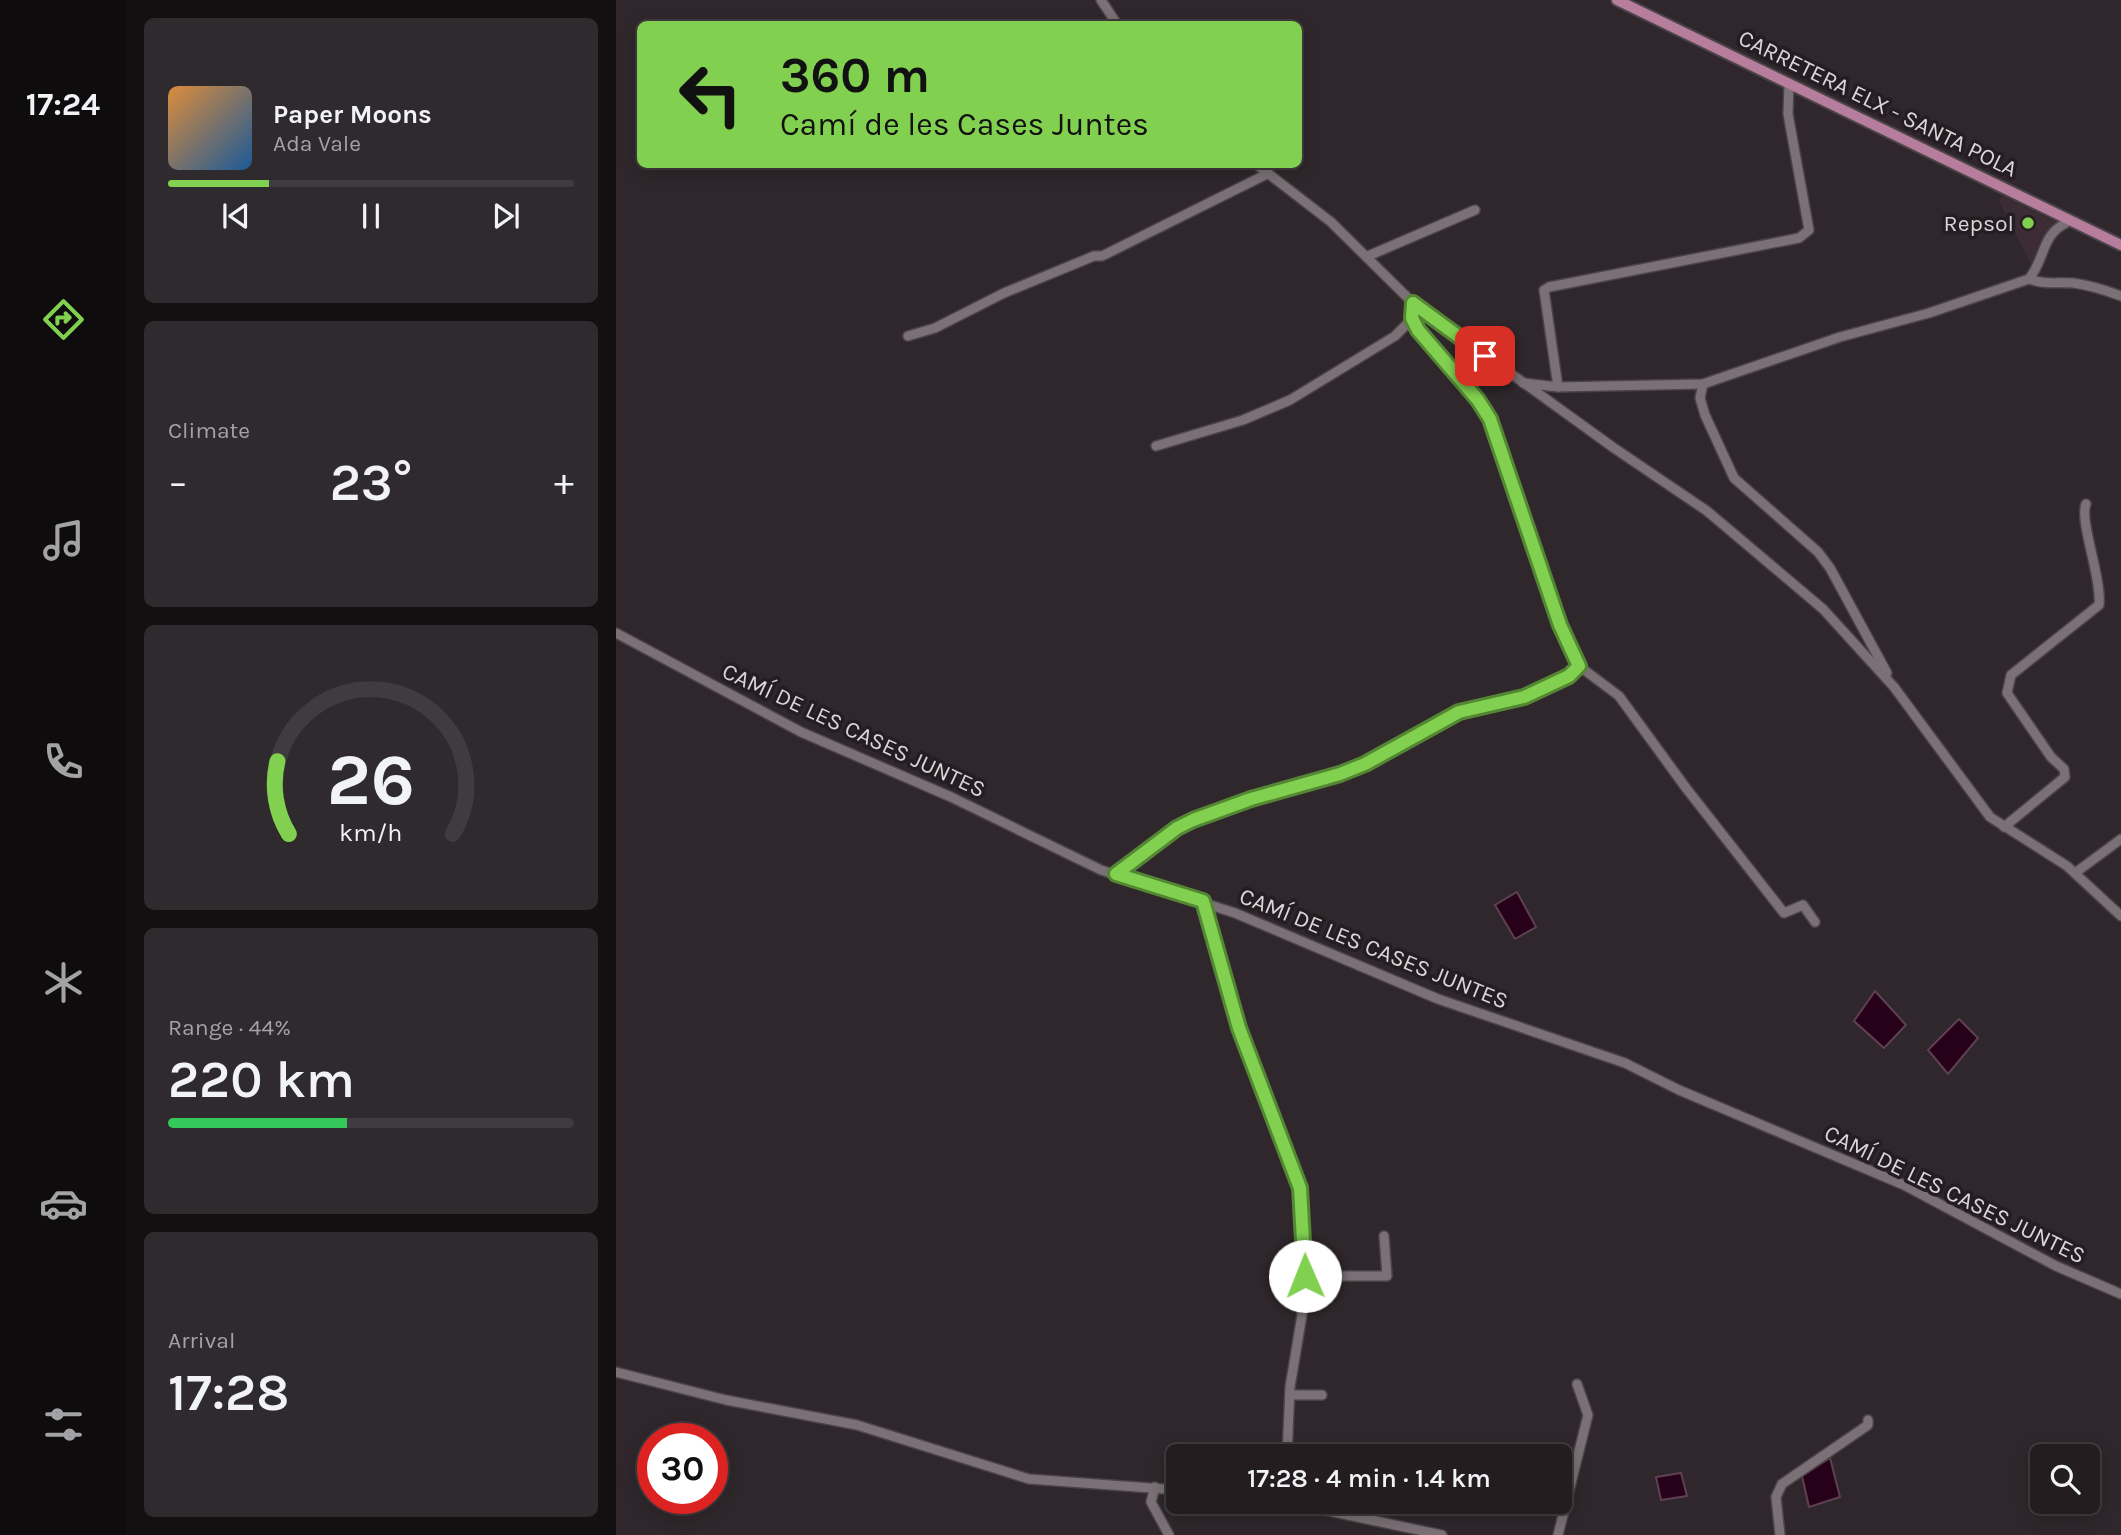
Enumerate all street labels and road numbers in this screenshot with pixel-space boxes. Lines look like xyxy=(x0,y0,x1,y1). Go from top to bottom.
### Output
street label: CARRETERA ELX - SANTA POLA xyxy=(1734,24,2021,183)
street label: CAMÍ DE LES CASES JUNTES xyxy=(718,658,990,803)
street label: CAMÍ DE LES CASES JUNTES xyxy=(1236,882,1512,1015)
street label: CAMÍ DE LES CASES JUNTES xyxy=(1820,1119,2090,1270)

